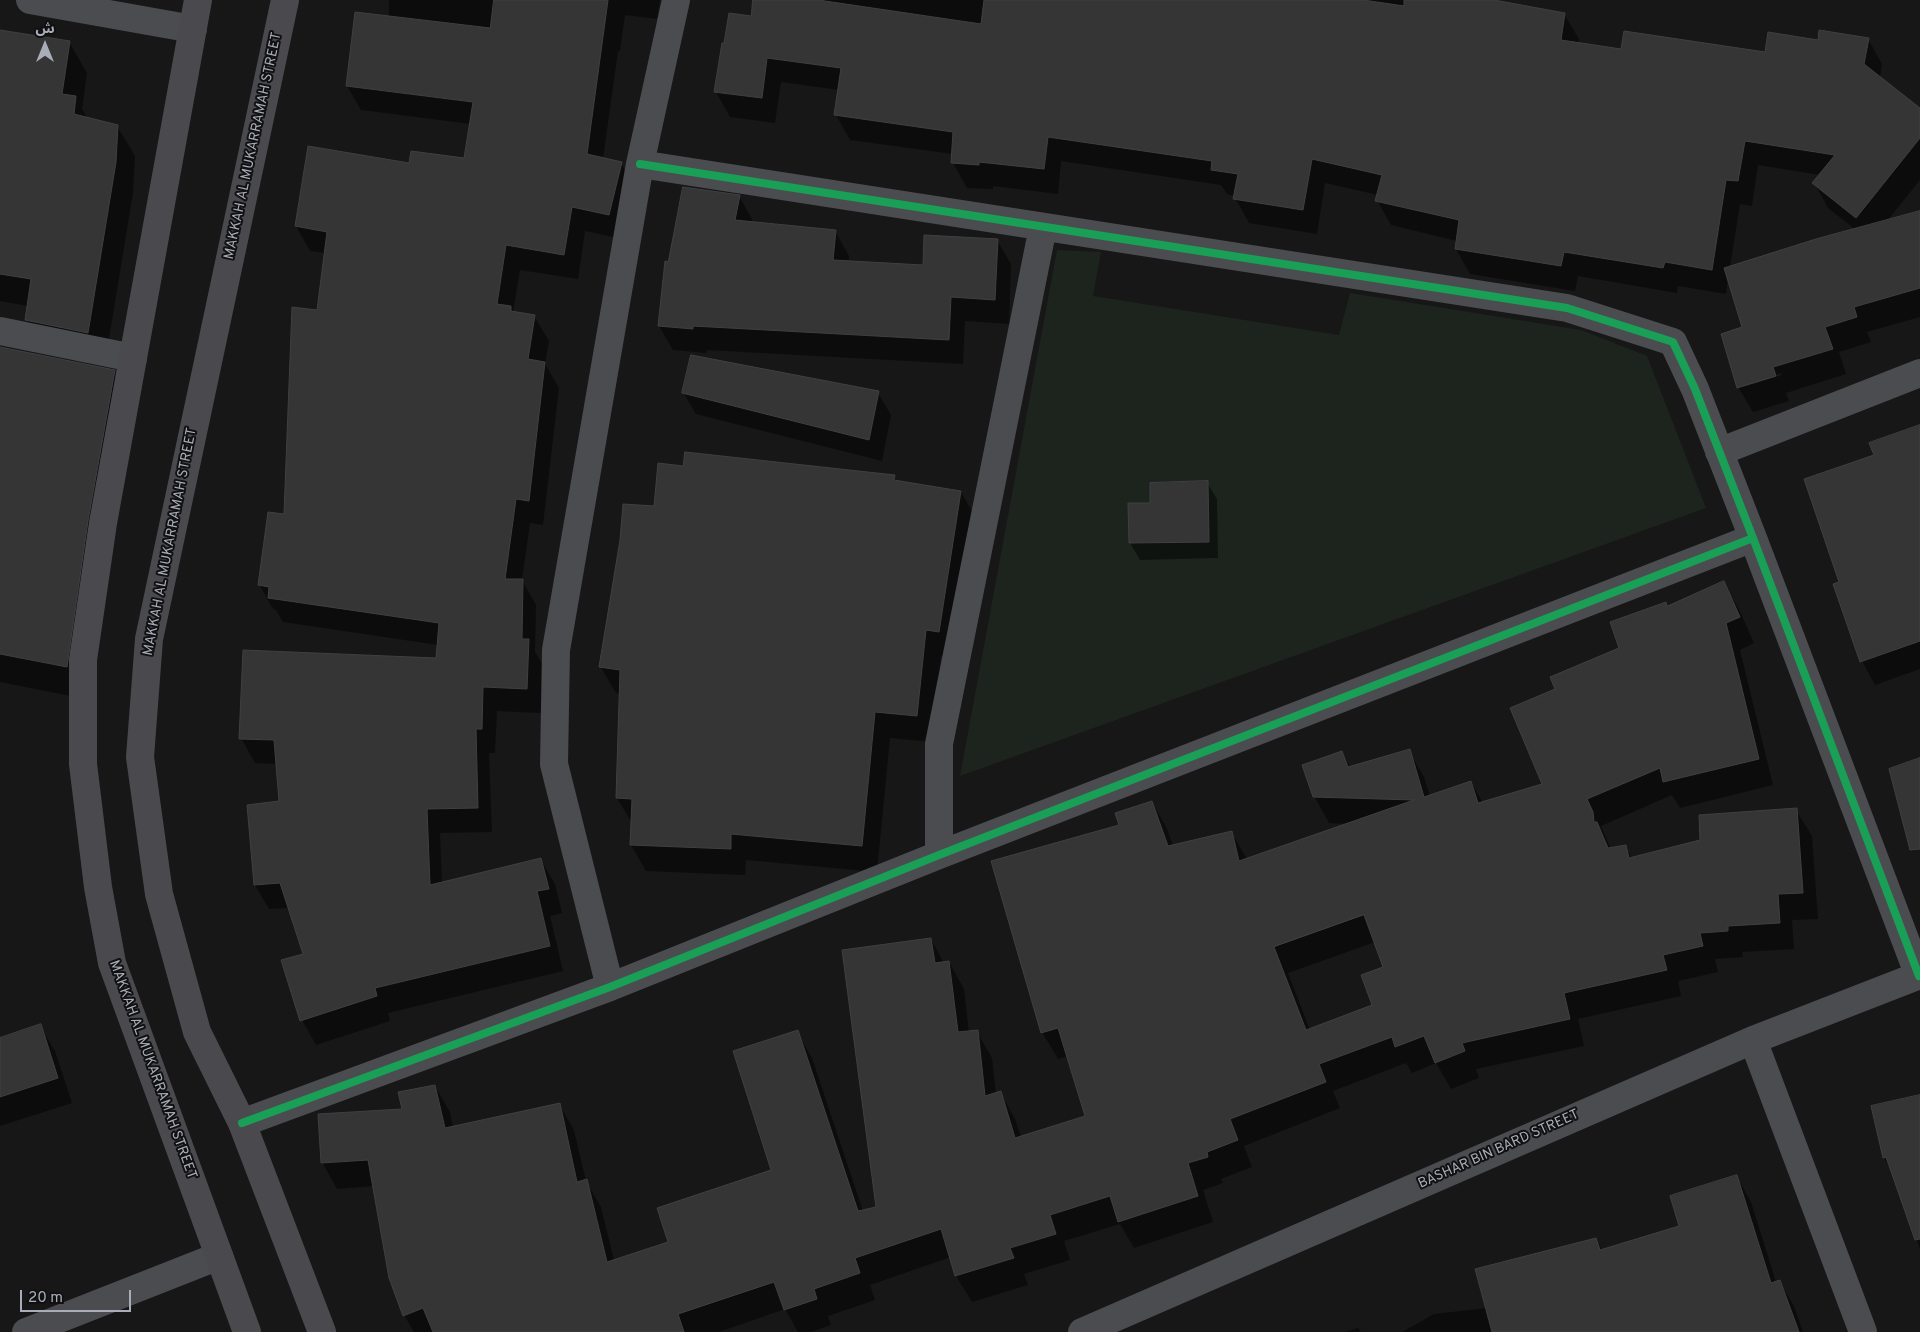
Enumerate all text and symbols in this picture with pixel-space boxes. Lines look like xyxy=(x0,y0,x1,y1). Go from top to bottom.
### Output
north arrow xyxy=(20,20,70,70)
text: ش xyxy=(35,21,55,38)
street label: MAKKAH AL MUKARRAMAH STREET xyxy=(222,31,286,261)
street label: MAKKAH AL MUKARRAMAH STREET xyxy=(141,427,201,657)
street label: MAKKAH AL MUKARRAMAH STREET xyxy=(104,958,200,1182)
street label: BASHAR BIN BARD STREET xyxy=(1416,1107,1582,1193)
scale bar xyxy=(22,1280,134,1312)
text: 20 m xyxy=(28,1289,63,1308)

